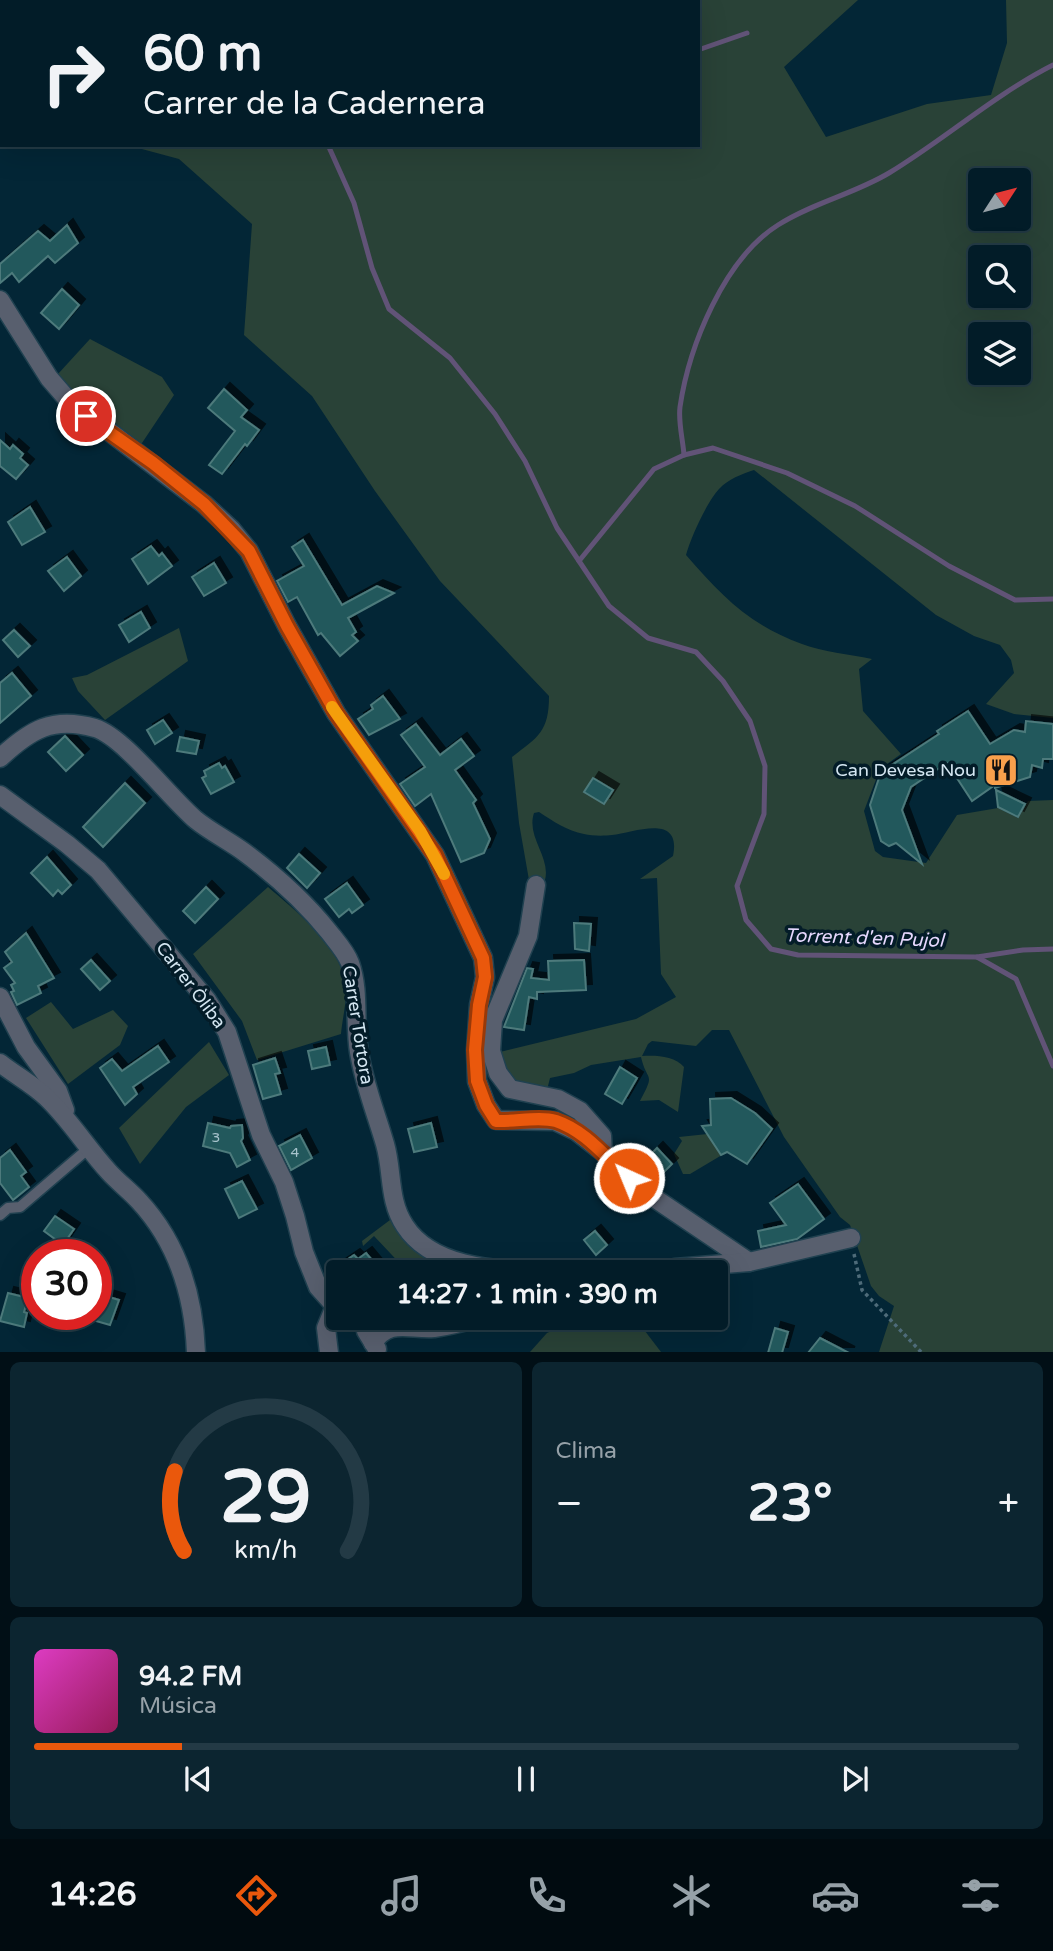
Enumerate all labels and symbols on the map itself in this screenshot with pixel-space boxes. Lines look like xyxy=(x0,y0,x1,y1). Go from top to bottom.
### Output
north arrow xyxy=(968,168,1031,231)
pin xyxy=(56,386,116,446)
restaurant icon: Can Devesa Nou xyxy=(982,751,1020,789)
place label: Can Devesa Nou xyxy=(835,759,976,781)
water label: Torrent d'en Pujol xyxy=(784,924,946,952)
street label: Carrer Òliba xyxy=(151,937,231,1033)
street label: Carrer Tórtora xyxy=(338,964,378,1086)
house number: 3 xyxy=(212,1129,220,1146)
position arrow xyxy=(592,1141,666,1215)
house number: 4 xyxy=(291,1144,300,1161)
speed limit sign: 30 xyxy=(21,1239,112,1330)

